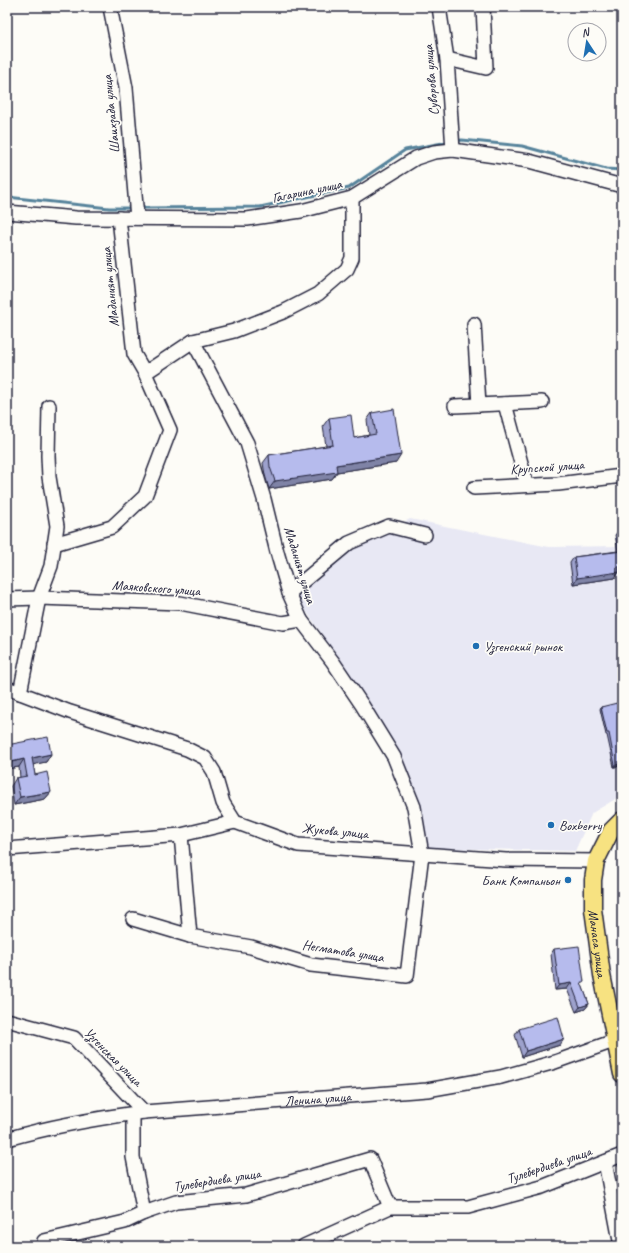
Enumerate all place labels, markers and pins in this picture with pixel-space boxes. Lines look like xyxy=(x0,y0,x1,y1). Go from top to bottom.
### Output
place label: Узгенский рынок xyxy=(484,638,564,655)
marker: Узгенский рынок xyxy=(471,641,481,651)
place label: Boxberry xyxy=(559,817,603,834)
marker: Boxberry xyxy=(546,820,556,830)
place label: Банк Компаньон xyxy=(482,872,561,889)
marker: Банк Компаньон xyxy=(563,875,573,885)

